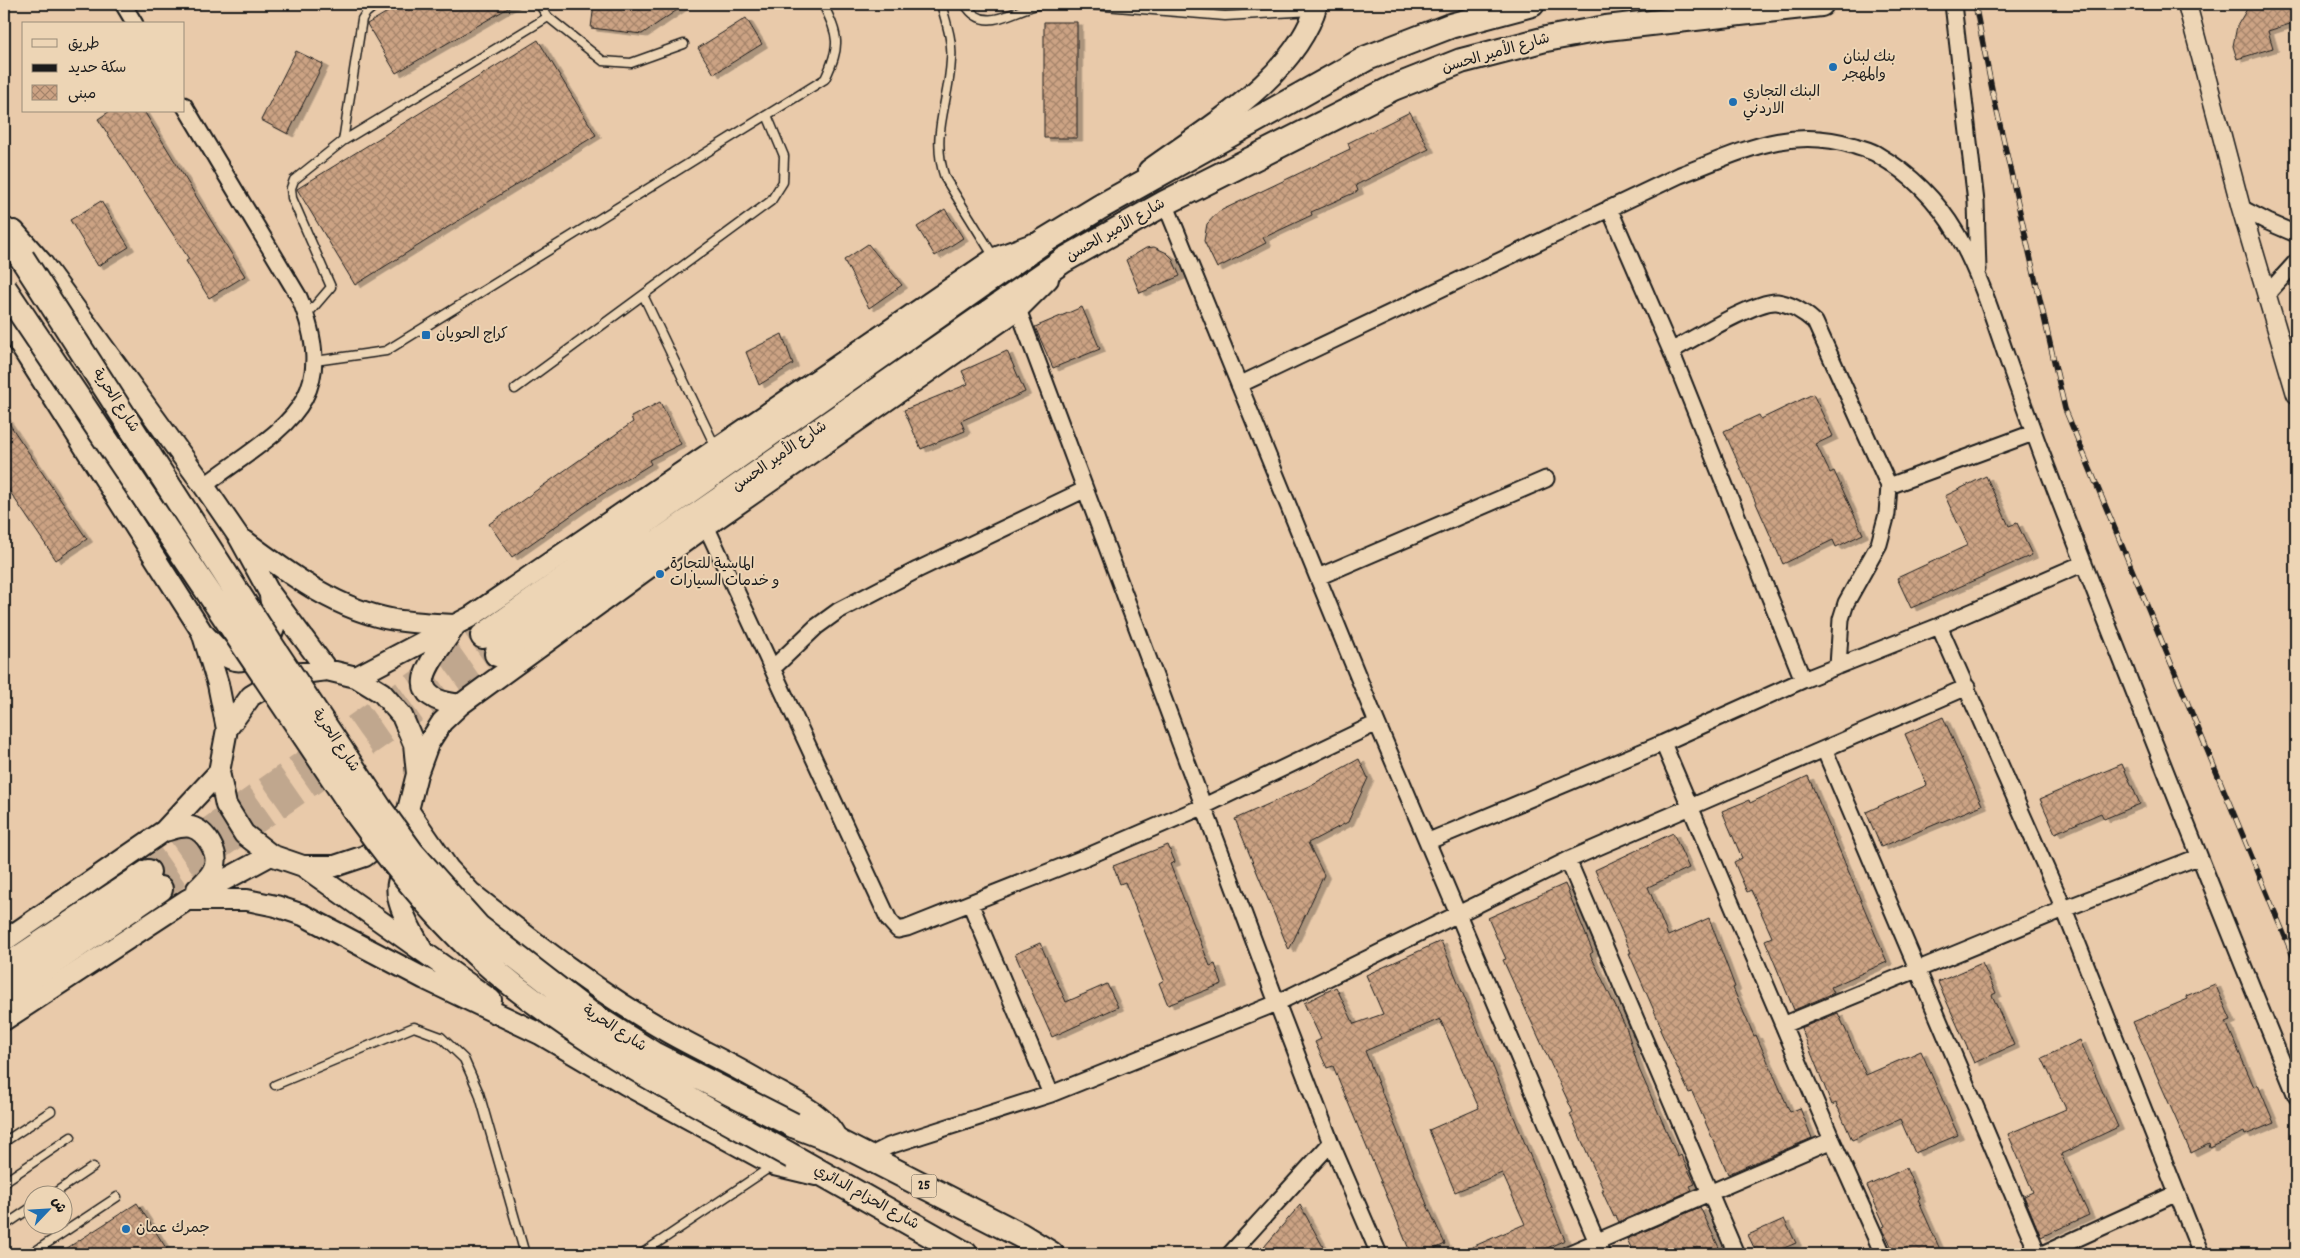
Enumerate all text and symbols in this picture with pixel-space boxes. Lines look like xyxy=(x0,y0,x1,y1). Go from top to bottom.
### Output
legend xyxy=(22,22,185,112)
street label: شارع الأمير الحسن xyxy=(1439,27,1553,80)
text: طريق xyxy=(68,34,100,56)
place label: بنك لبنان والمهجر xyxy=(1841,47,1896,86)
text: سكة حديد xyxy=(68,58,126,80)
marker: بنك لبنان والمهجر xyxy=(1827,61,1839,73)
place label: البنك التجاري الاردني xyxy=(1743,82,1820,121)
text: مبنى xyxy=(68,84,96,106)
marker: البنك التجاري الاردني xyxy=(1727,96,1739,108)
street label: شارع الأمير الحسن xyxy=(1062,193,1170,268)
place label: كراج الحويان xyxy=(436,324,508,346)
marker: كراج الحويان xyxy=(420,329,432,341)
street label: شارع الحرية xyxy=(86,365,144,437)
street label: شارع الأمير الحسن xyxy=(727,415,832,498)
place label: الماسية للتجارة و خدمات السيارات xyxy=(670,554,779,593)
marker: الماسية للتجارة و خدمات السيارات xyxy=(654,568,666,580)
street label: شارع الحرية xyxy=(306,705,364,777)
street label: شارع الحرية xyxy=(578,1000,650,1058)
street label: شارع الحزام الدائري xyxy=(809,1160,923,1236)
road number: 25 xyxy=(912,1174,936,1198)
north arrow xyxy=(22,1186,72,1236)
text: ش xyxy=(46,1194,70,1217)
place label: جمرك عمان xyxy=(136,1218,210,1240)
marker: جمرك عمان xyxy=(120,1223,132,1235)

